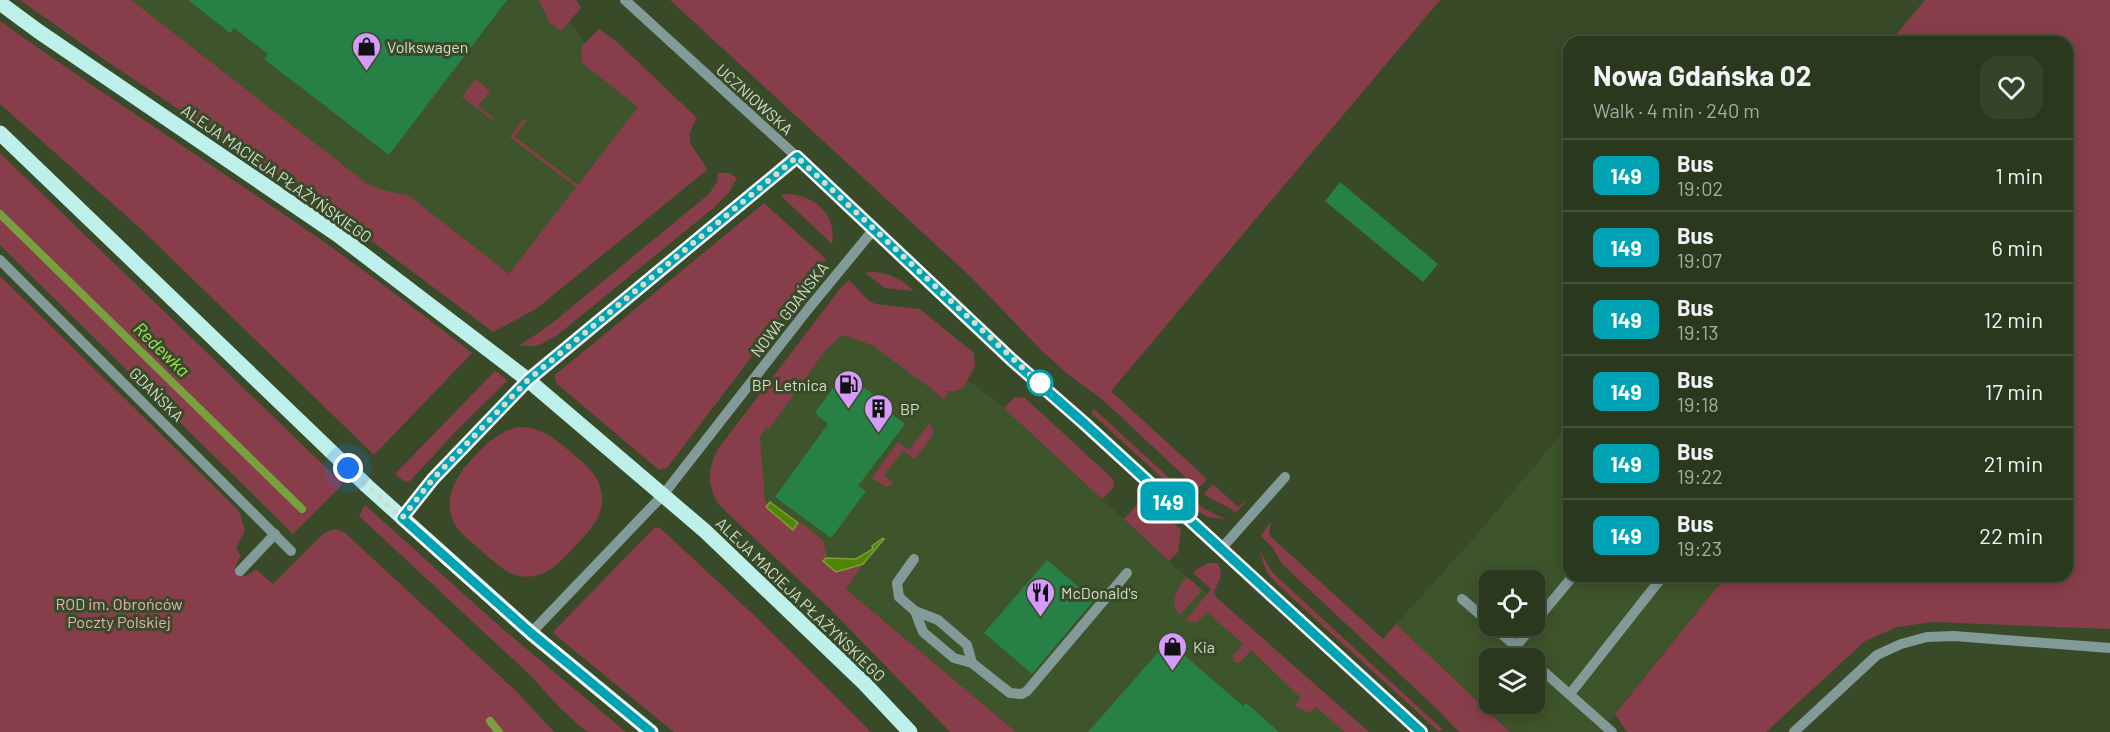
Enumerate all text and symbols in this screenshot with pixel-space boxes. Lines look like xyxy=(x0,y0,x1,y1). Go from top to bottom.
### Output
shop icon: Volkswagen xyxy=(350,30,382,72)
place label: Volkswagen xyxy=(387,37,468,56)
button: heart xyxy=(1980,56,2043,119)
text: Nowa Gdańska 02 xyxy=(1593,58,1811,92)
street label: UCZNIOWSKA xyxy=(713,60,797,139)
text: Walk · 4 min · 240 m xyxy=(1593,98,1760,122)
street label: ALEJA MACIEJA PŁAŻYŃSKIEGO xyxy=(178,100,376,246)
text: Bus xyxy=(1677,150,1714,176)
text: 1 min xyxy=(1995,162,2043,188)
text: 149 xyxy=(1610,163,1642,188)
text: 19:02 xyxy=(1677,176,1723,200)
text: Bus xyxy=(1677,222,1714,248)
text: 6 min xyxy=(1992,234,2043,260)
text: 149 xyxy=(1610,235,1642,260)
text: 19:07 xyxy=(1677,248,1722,272)
street label: NOWA GDAŃSKA xyxy=(746,258,832,360)
text: Bus xyxy=(1677,294,1714,320)
text: 12 min xyxy=(1983,306,2043,332)
text: 149 xyxy=(1610,307,1642,332)
water label: Redewka xyxy=(129,317,195,381)
text: 19:13 xyxy=(1677,320,1719,344)
street label: GDAŃSKA xyxy=(126,363,188,425)
text: Bus xyxy=(1677,366,1714,392)
fuel station icon: BP Letnica xyxy=(832,368,864,410)
unlabelled marker xyxy=(1027,370,1053,396)
place label: BP Letnica xyxy=(752,375,827,394)
text: 17 min xyxy=(1985,378,2043,404)
text: 149 xyxy=(1610,379,1642,404)
building icon: BP xyxy=(863,392,895,434)
text: 19:18 xyxy=(1677,392,1719,416)
place label: BP xyxy=(900,399,920,418)
text: Bus xyxy=(1677,438,1714,464)
text: 21 min xyxy=(1984,450,2043,476)
text: 149 xyxy=(1610,451,1642,476)
your location xyxy=(333,453,363,483)
text: 19:22 xyxy=(1677,464,1723,488)
line badge: 149 xyxy=(1134,482,1202,520)
text: 149 xyxy=(1152,489,1184,514)
text: Bus xyxy=(1677,510,1714,536)
street label: ALEJA MACIEJA PŁAŻYŃSKIEGO xyxy=(712,513,890,685)
text: 22 min xyxy=(1979,522,2043,548)
text: 149 xyxy=(1610,523,1642,548)
text: 19:23 xyxy=(1677,536,1722,560)
map controls xyxy=(1479,570,1545,714)
button: locate xyxy=(1479,570,1545,636)
restaurant icon: McDonald's xyxy=(1024,576,1056,618)
place label: McDonald's xyxy=(1061,583,1138,602)
park label: ROD im. Obrońców Poczty Polskiej xyxy=(55,594,183,631)
shop icon: Kia xyxy=(1156,630,1188,672)
place label: Kia xyxy=(1193,637,1215,656)
button: layers xyxy=(1479,648,1545,714)

